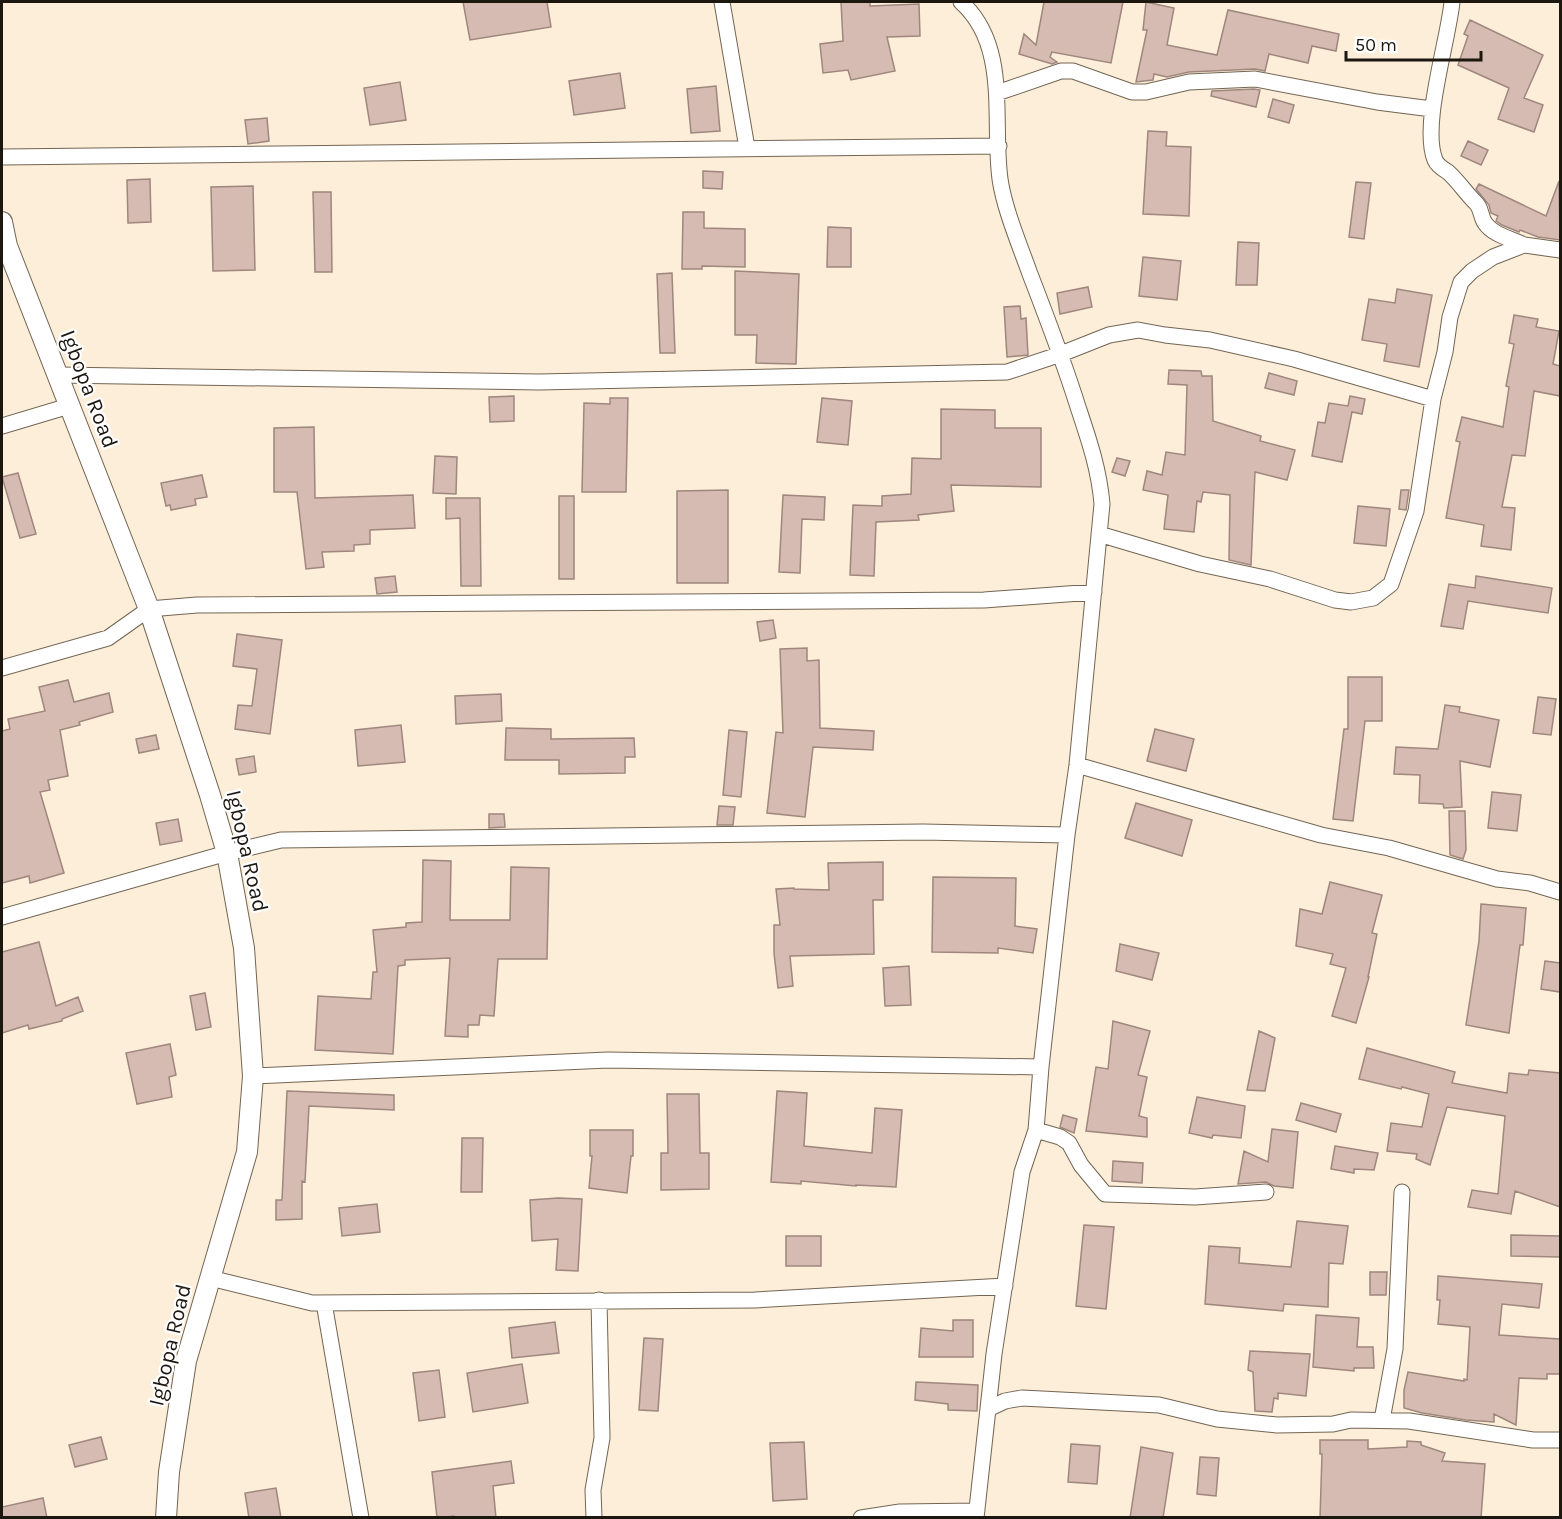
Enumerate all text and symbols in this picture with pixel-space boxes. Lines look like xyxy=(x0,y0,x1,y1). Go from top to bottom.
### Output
scale bar xyxy=(1346,24,1481,62)
text: 50 m xyxy=(1355,34,1397,56)
street label: Igbopa Road xyxy=(55,326,123,452)
street label: Igbopa Road xyxy=(220,787,274,915)
street label: Igbopa Road xyxy=(143,1281,197,1409)

